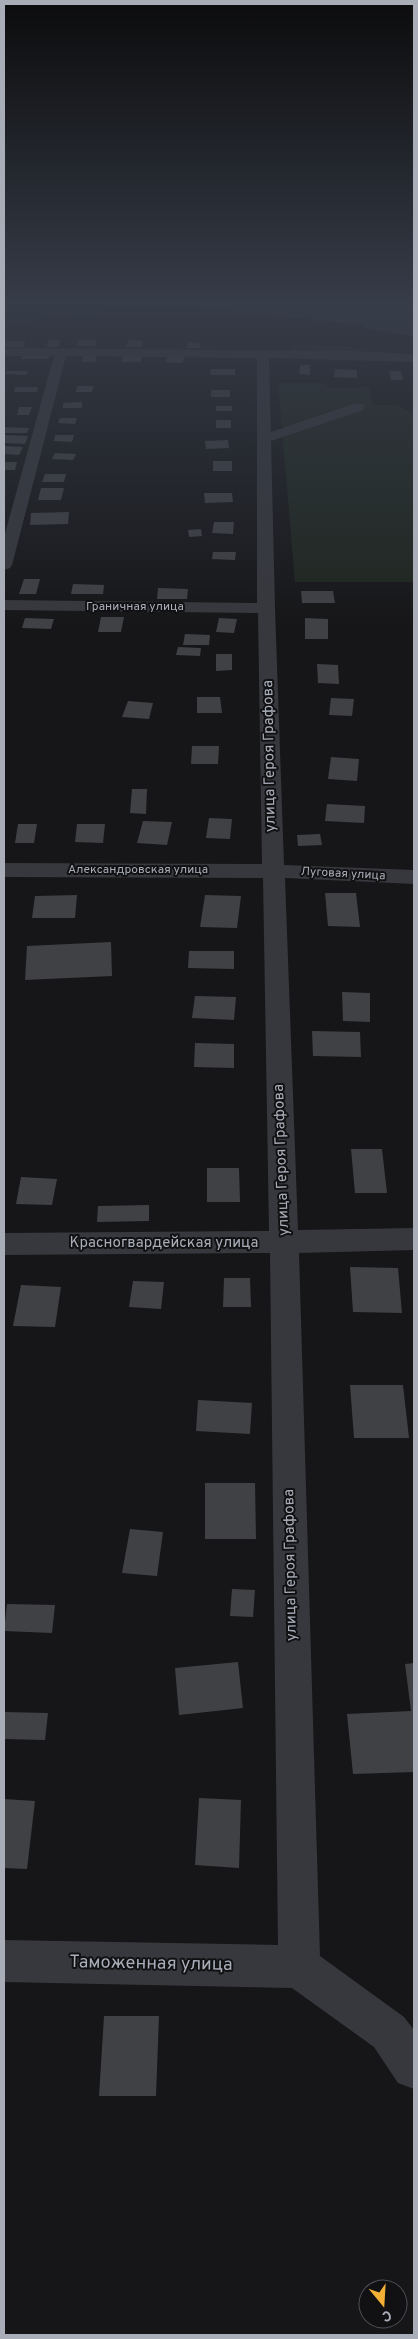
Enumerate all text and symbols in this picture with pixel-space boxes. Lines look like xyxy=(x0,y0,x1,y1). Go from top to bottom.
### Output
street label: Граничная улица xyxy=(86,599,184,615)
street label: улица Героя Графова xyxy=(259,680,281,832)
street label: Александровская улица xyxy=(68,862,208,878)
street label: Луговая улица xyxy=(300,864,386,884)
street label: улица Героя Графова xyxy=(270,1084,294,1236)
street label: Красногвардейская улица xyxy=(70,1234,258,1253)
street label: улица Героя Графова xyxy=(280,1489,302,1641)
street label: Таможенная улица xyxy=(69,1951,233,1977)
north arrow xyxy=(358,2279,408,2329)
text: С xyxy=(380,2305,393,2324)

